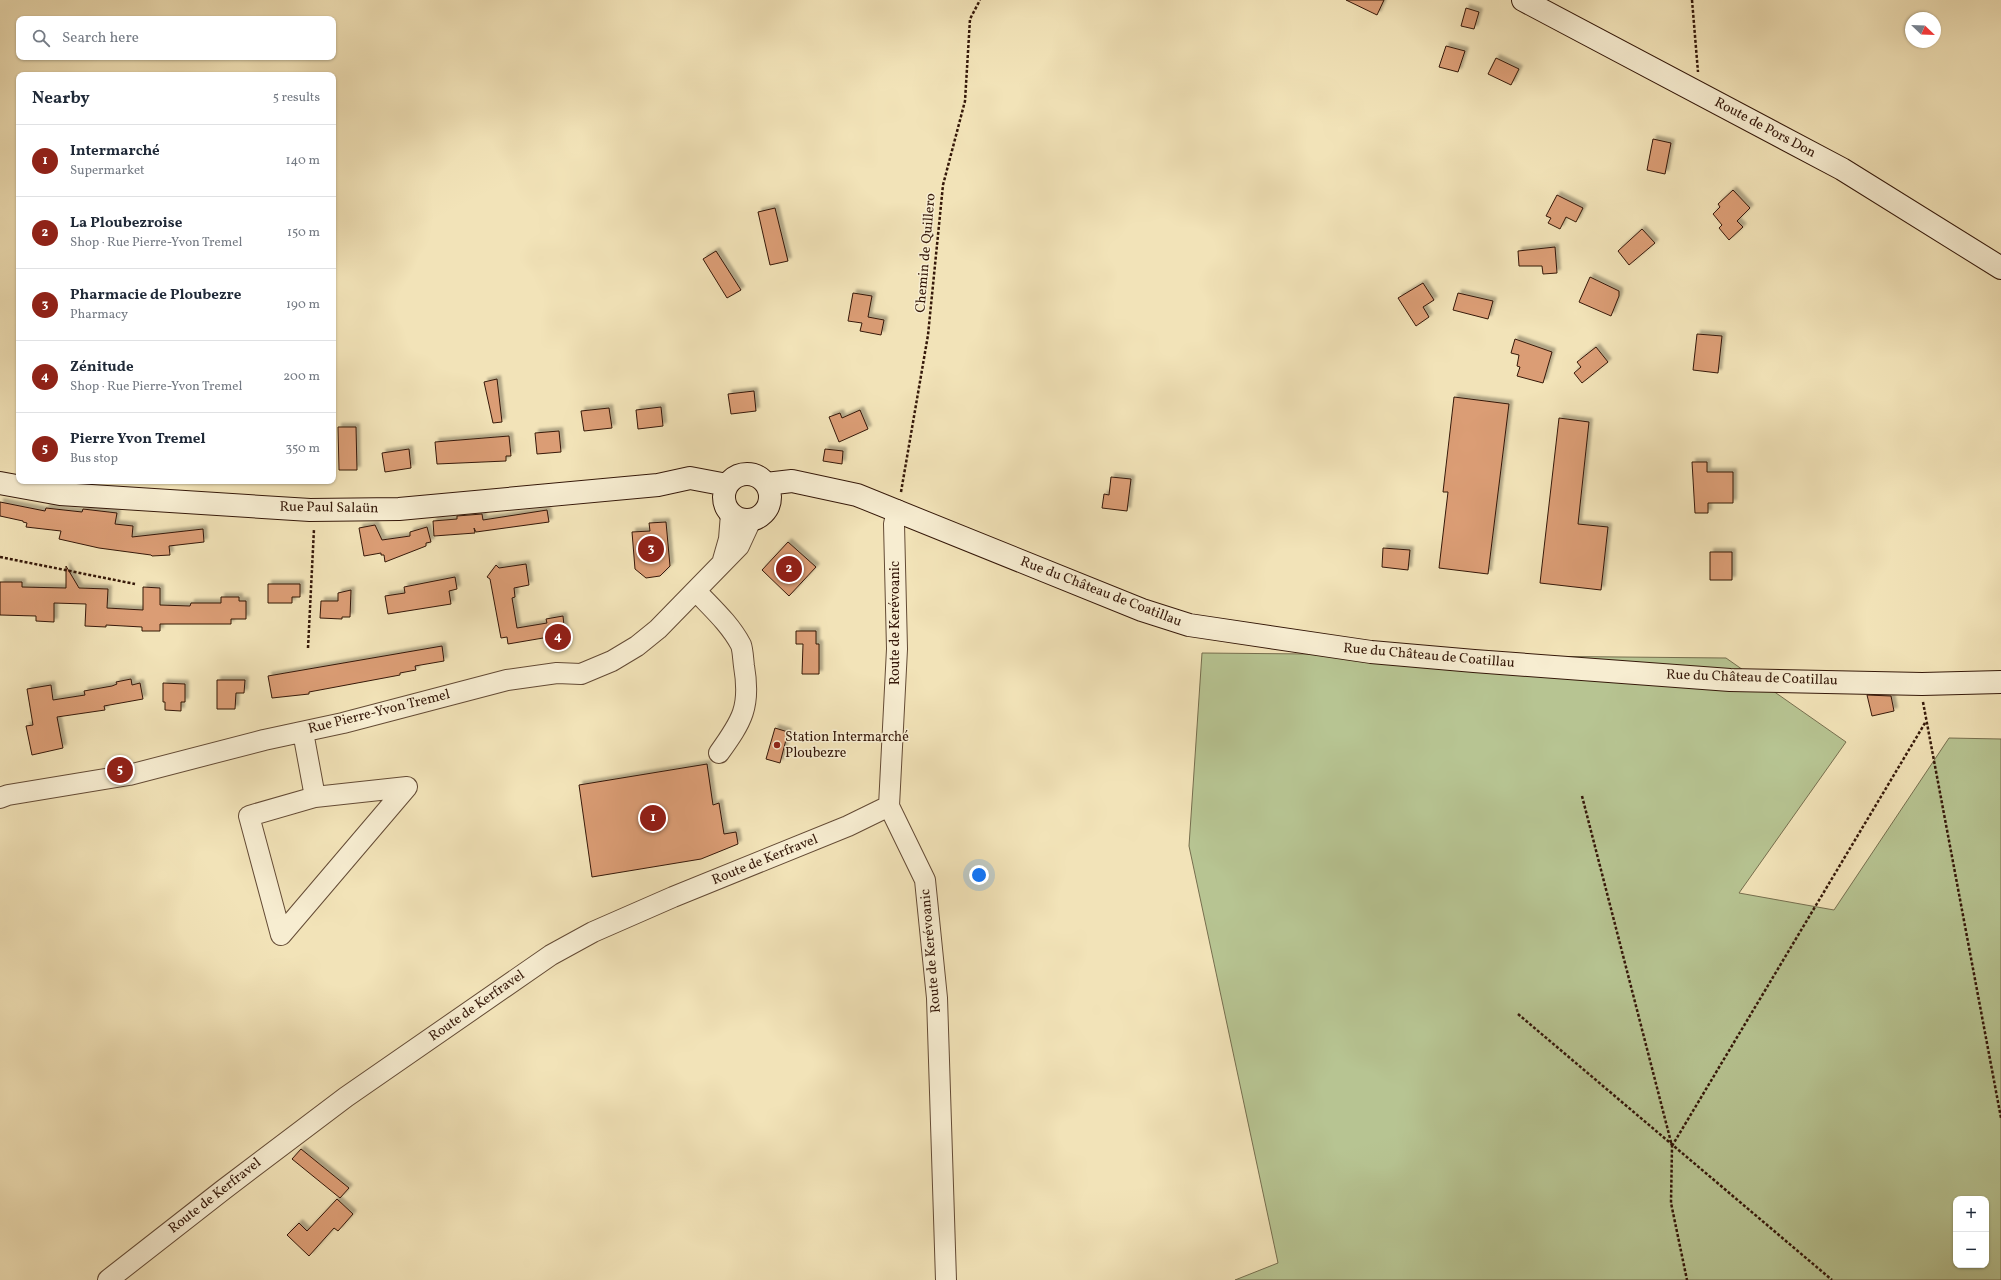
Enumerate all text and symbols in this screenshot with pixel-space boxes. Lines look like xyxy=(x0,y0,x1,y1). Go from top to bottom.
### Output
north arrow xyxy=(1905,12,1941,48)
search box xyxy=(16,16,336,60)
icon: search xyxy=(30,27,52,49)
text: Search here xyxy=(62,28,139,49)
text: Nearby xyxy=(32,87,90,110)
text: 5 results xyxy=(273,89,320,107)
street label: Route de Pors Don xyxy=(1711,93,1819,163)
text: Intermarché xyxy=(70,141,160,162)
text: 1 xyxy=(42,152,48,170)
text: 140 m xyxy=(286,152,320,170)
text: Supermarket xyxy=(70,162,145,180)
street label: Chemin de Quillero xyxy=(911,192,941,314)
text: La Ploubezroise xyxy=(70,213,182,234)
text: 2 xyxy=(42,224,48,242)
text: 150 m xyxy=(287,224,320,242)
text: Shop · Rue Pierre-Yvon Tremel xyxy=(70,234,242,252)
text: Pharmacie de Ploubezre xyxy=(70,285,241,306)
text: 3 xyxy=(42,296,48,314)
text: 190 m xyxy=(286,296,320,314)
text: Pharmacy xyxy=(70,306,128,324)
text: Zénitude xyxy=(70,357,134,378)
text: 4 xyxy=(41,368,49,386)
text: 200 m xyxy=(283,368,320,386)
text: Shop · Rue Pierre-Yvon Tremel xyxy=(70,378,242,396)
text: Pierre Yvon Tremel xyxy=(70,429,206,450)
text: 5 xyxy=(42,440,48,458)
text: 350 m xyxy=(285,440,320,458)
text: Bus stop xyxy=(70,450,118,468)
street label: Rue Paul Salaün xyxy=(279,498,379,518)
pin: 3 xyxy=(638,534,664,564)
street label: Rue du Château de Coatillau xyxy=(1017,552,1185,632)
pin: 2 xyxy=(776,554,802,584)
street label: Route de Kerévoanic xyxy=(886,561,905,685)
pin: 4 xyxy=(545,622,571,652)
street label: Rue du Château de Coatillau xyxy=(1343,639,1516,673)
street label: Rue du Château de Coatillau xyxy=(1666,666,1838,690)
street label: Rue Pierre-Yvon Tremel xyxy=(306,685,452,739)
place label: Station Intermarché Ploubezre xyxy=(785,728,909,763)
marker: Station Intermarché Ploubezre xyxy=(772,740,782,750)
pin: 5 xyxy=(107,755,133,785)
pin: 1 xyxy=(640,803,666,833)
street label: Route de Kerfravel xyxy=(709,830,821,890)
your location xyxy=(969,865,989,885)
street label: Route de Kerévoanic xyxy=(916,888,946,1014)
street label: Route de Kerfravel xyxy=(425,966,529,1046)
street label: Route de Kerfravel xyxy=(165,1154,265,1238)
map controls xyxy=(1953,1196,1989,1268)
button: + xyxy=(1953,1196,1989,1232)
button: − xyxy=(1953,1232,1989,1268)

